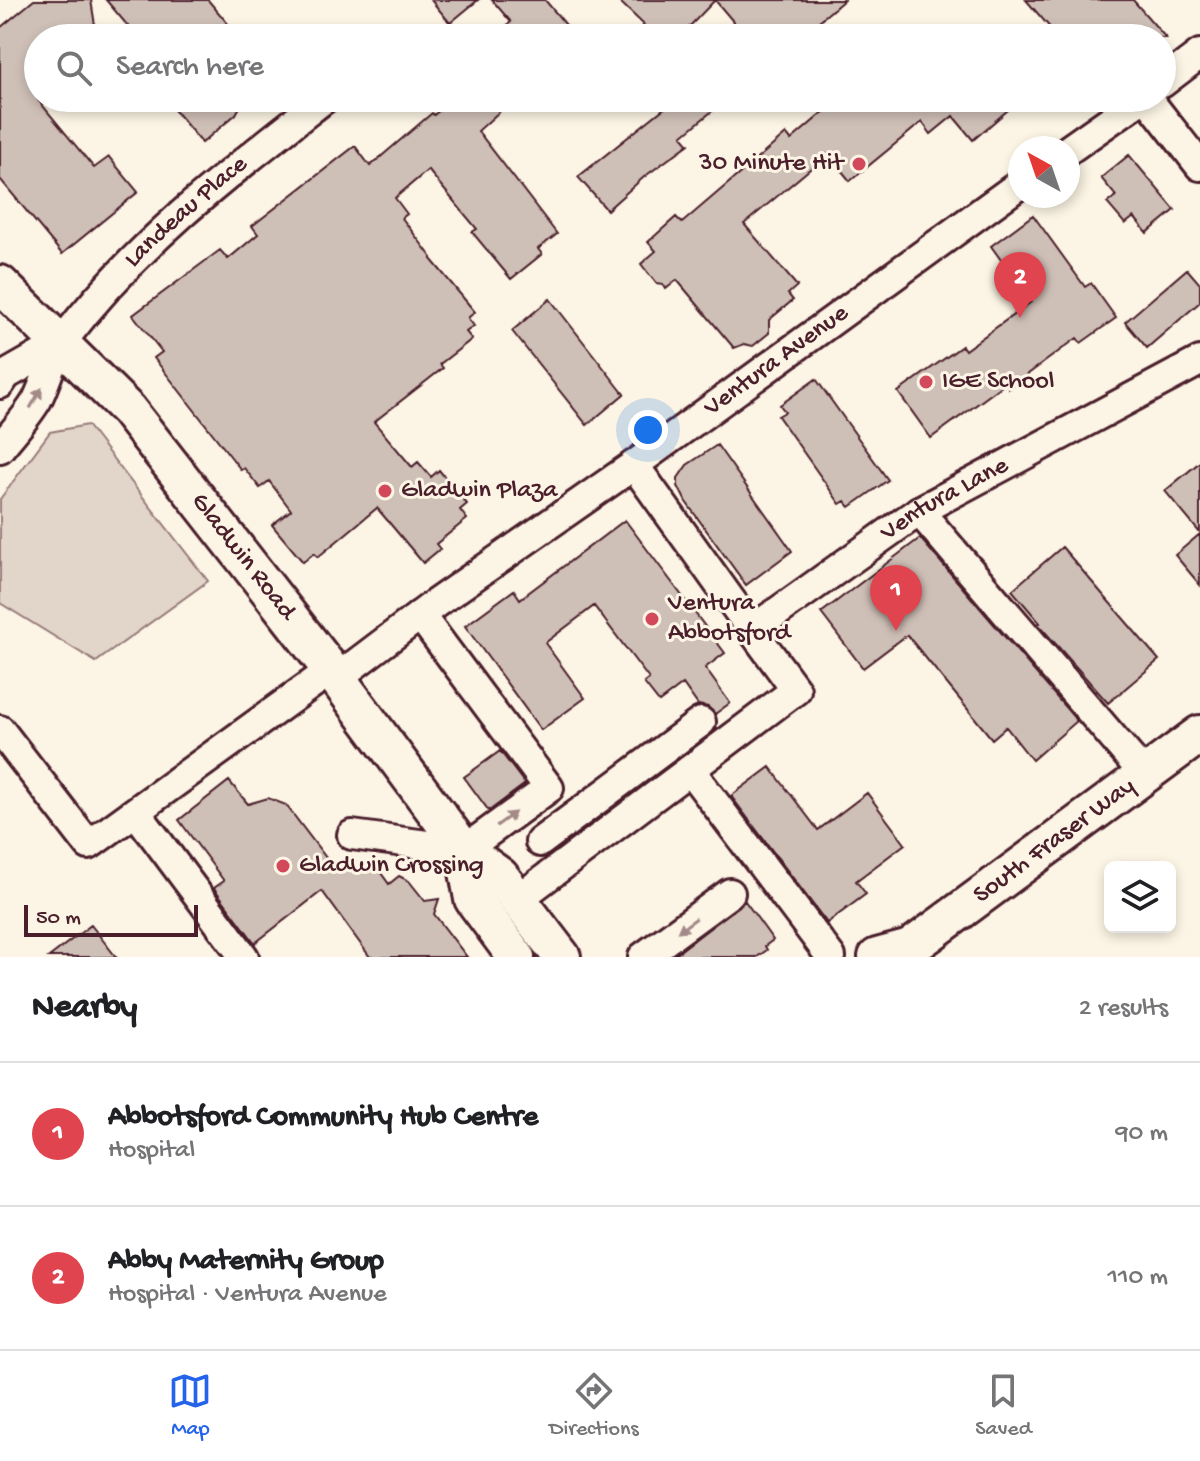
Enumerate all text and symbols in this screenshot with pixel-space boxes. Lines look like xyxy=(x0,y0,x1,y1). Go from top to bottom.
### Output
search box xyxy=(24,24,1176,112)
icon: search xyxy=(52,46,96,90)
text: Search here xyxy=(116,51,264,86)
north arrow xyxy=(1008,136,1080,208)
street label: Landeau Place xyxy=(118,149,255,275)
place label: 30 Minute Hit xyxy=(698,149,845,180)
marker: 30 Minute Hit xyxy=(850,155,868,173)
pin: 2 xyxy=(994,252,1046,318)
street label: Ventura Avenue xyxy=(698,298,855,425)
place label: IGE School xyxy=(942,367,1055,398)
marker: IGE School xyxy=(917,373,935,391)
one-way arrow xyxy=(29,387,43,410)
your location xyxy=(628,410,668,450)
street label: Ventura Lane xyxy=(874,450,1015,549)
place label: Gladwin Plaza xyxy=(401,476,559,507)
marker: Gladwin Plaza xyxy=(376,482,394,500)
street label: Gladwin Road xyxy=(183,487,303,628)
pin: 1 xyxy=(870,565,922,631)
place label: Ventura Abbotsford xyxy=(667,589,792,650)
marker: Ventura Abbotsford xyxy=(643,610,661,628)
street label: South Fraser Way xyxy=(968,771,1142,911)
one-way arrow xyxy=(496,812,517,827)
place label: Gladwin Crossing xyxy=(299,851,484,882)
marker: Gladwin Crossing xyxy=(274,857,292,875)
map controls xyxy=(1104,861,1176,933)
button: layers xyxy=(1104,861,1176,933)
scale bar xyxy=(24,901,198,937)
text: 50 m xyxy=(36,906,81,932)
one-way arrow xyxy=(676,916,697,932)
text: Nearby xyxy=(32,989,137,1029)
text: 2 results xyxy=(1079,994,1168,1025)
text: Abbotsford Community Hub Centre xyxy=(108,1101,538,1136)
text: 1 xyxy=(53,1119,63,1150)
text: 90 m xyxy=(1116,1119,1168,1150)
text: Hospital xyxy=(108,1136,195,1167)
text: Abby Maternity Group xyxy=(108,1245,384,1280)
text: 2 xyxy=(52,1263,64,1294)
text: 110 m xyxy=(1108,1263,1168,1294)
text: Hospital · Ventura Avenue xyxy=(108,1280,387,1311)
tab: Map xyxy=(168,1369,212,1443)
tab: Directions xyxy=(549,1369,639,1443)
tab: Saved xyxy=(975,1369,1032,1443)

